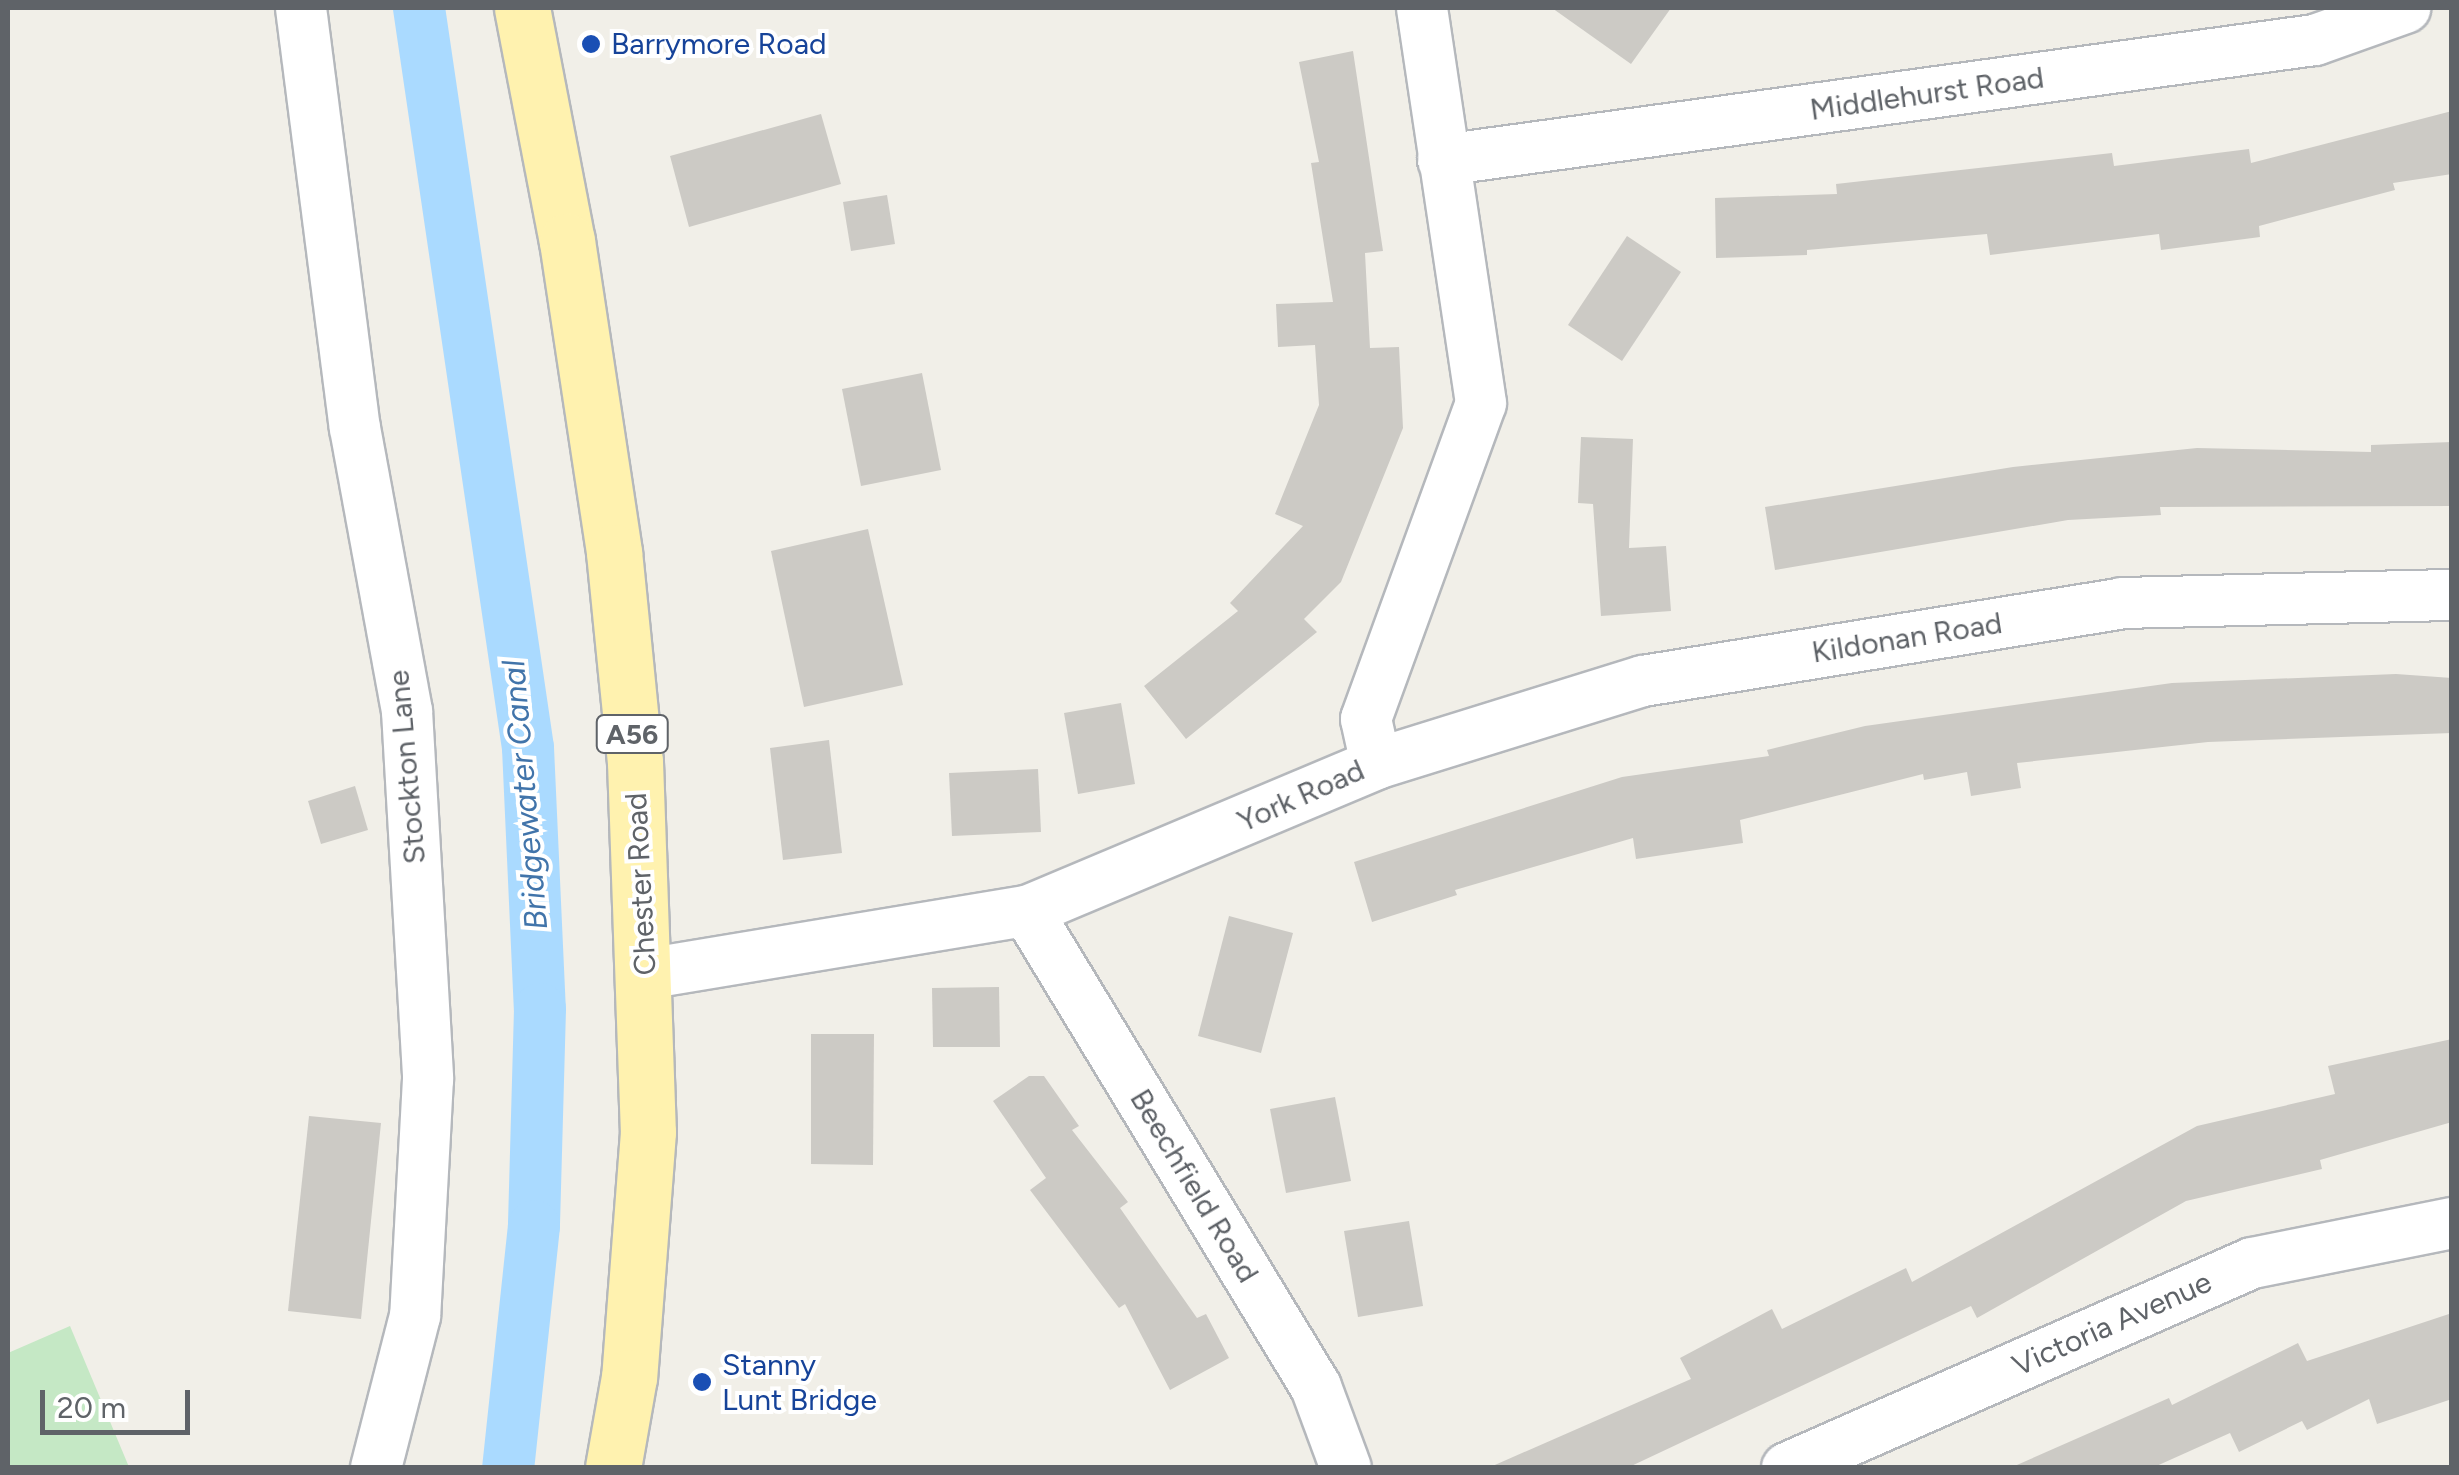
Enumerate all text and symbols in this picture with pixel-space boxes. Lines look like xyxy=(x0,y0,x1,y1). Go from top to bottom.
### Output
place label: Barrymore Road xyxy=(611,26,827,62)
marker: Barrymore Road xyxy=(580,33,602,55)
street label: Middlehurst Road xyxy=(1808,60,2046,128)
street label: Kildonan Road xyxy=(1809,605,2005,671)
water label: Bridgewater Canal xyxy=(494,658,556,932)
street label: Stockton Lane xyxy=(381,668,433,866)
road number: A56 xyxy=(594,711,670,757)
street label: York Road xyxy=(1232,752,1370,840)
street label: Chester Road xyxy=(618,792,664,976)
street label: Beechfield Road xyxy=(1122,1083,1266,1289)
street label: Victoria Avenue xyxy=(2007,1264,2217,1384)
place label: Stanny Lunt Bridge xyxy=(722,1347,877,1418)
scale bar xyxy=(45,1370,195,1432)
marker: Stanny Lunt Bridge xyxy=(691,1371,713,1393)
text: 20 m xyxy=(57,1389,126,1426)

